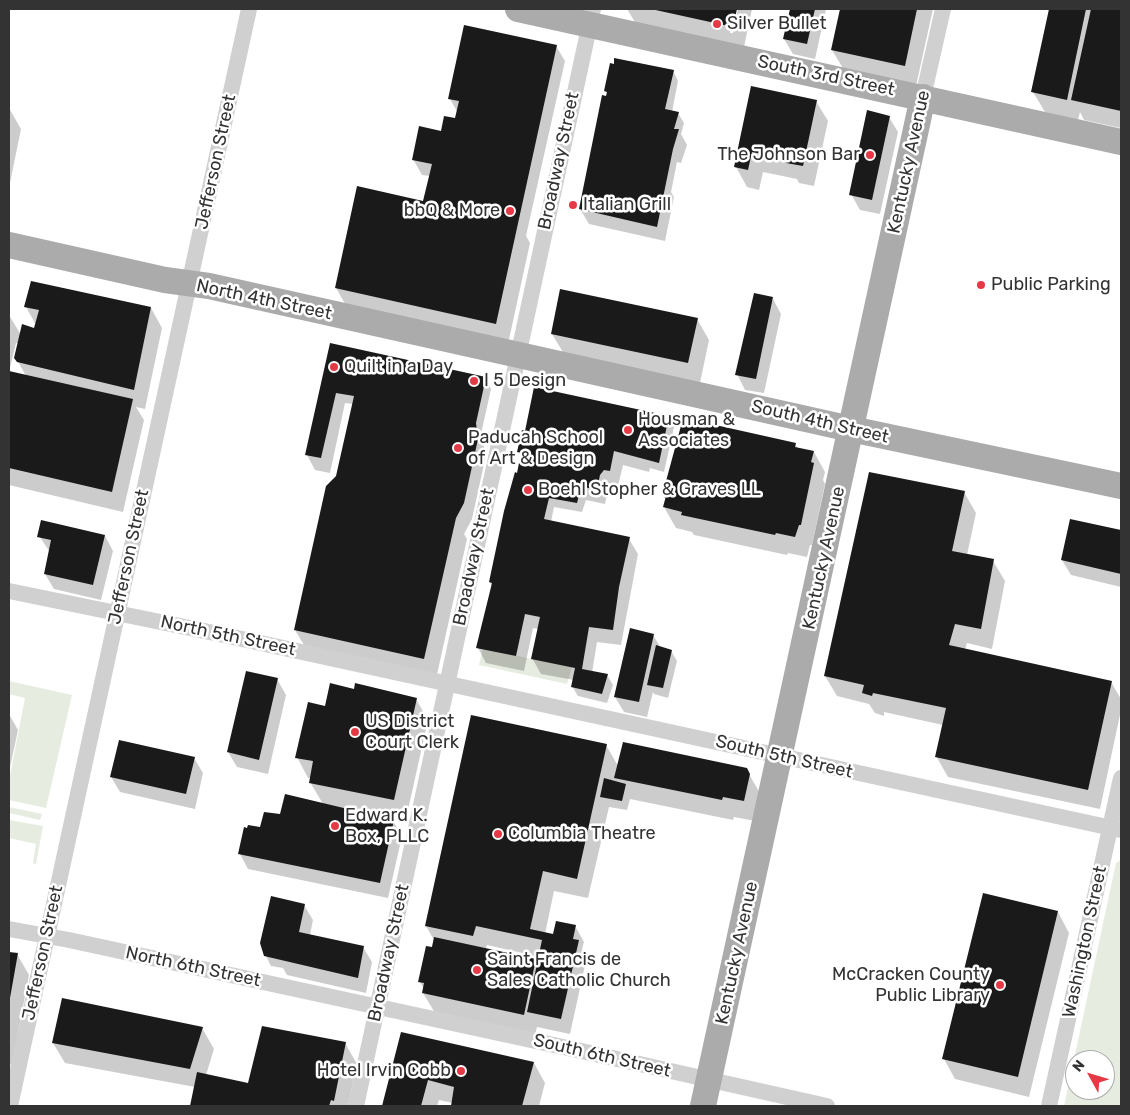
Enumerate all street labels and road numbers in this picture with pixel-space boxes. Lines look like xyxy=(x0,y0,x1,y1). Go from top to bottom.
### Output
street label: South 3rd Street xyxy=(756,51,896,101)
street label: Kentucky Avenue xyxy=(883,89,935,235)
street label: Broadway Street xyxy=(534,90,584,232)
street label: Jefferson Street xyxy=(191,93,241,231)
street label: North 4th Street xyxy=(194,275,334,325)
street label: South 4th Street xyxy=(749,396,891,448)
street label: Kentucky Avenue xyxy=(798,485,850,631)
street label: Broadway Street xyxy=(449,486,499,628)
street label: Jefferson Street xyxy=(104,488,154,626)
street label: North 5th Street xyxy=(159,611,297,661)
street label: South 5th Street xyxy=(713,731,855,783)
street label: Washington Street xyxy=(1058,864,1112,1020)
street label: Kentucky Avenue xyxy=(711,880,763,1026)
street label: Broadway Street xyxy=(364,882,414,1024)
street label: Jefferson Street xyxy=(18,884,68,1022)
street label: North 6th Street xyxy=(124,942,262,992)
street label: South 6th Street xyxy=(531,1030,673,1082)

